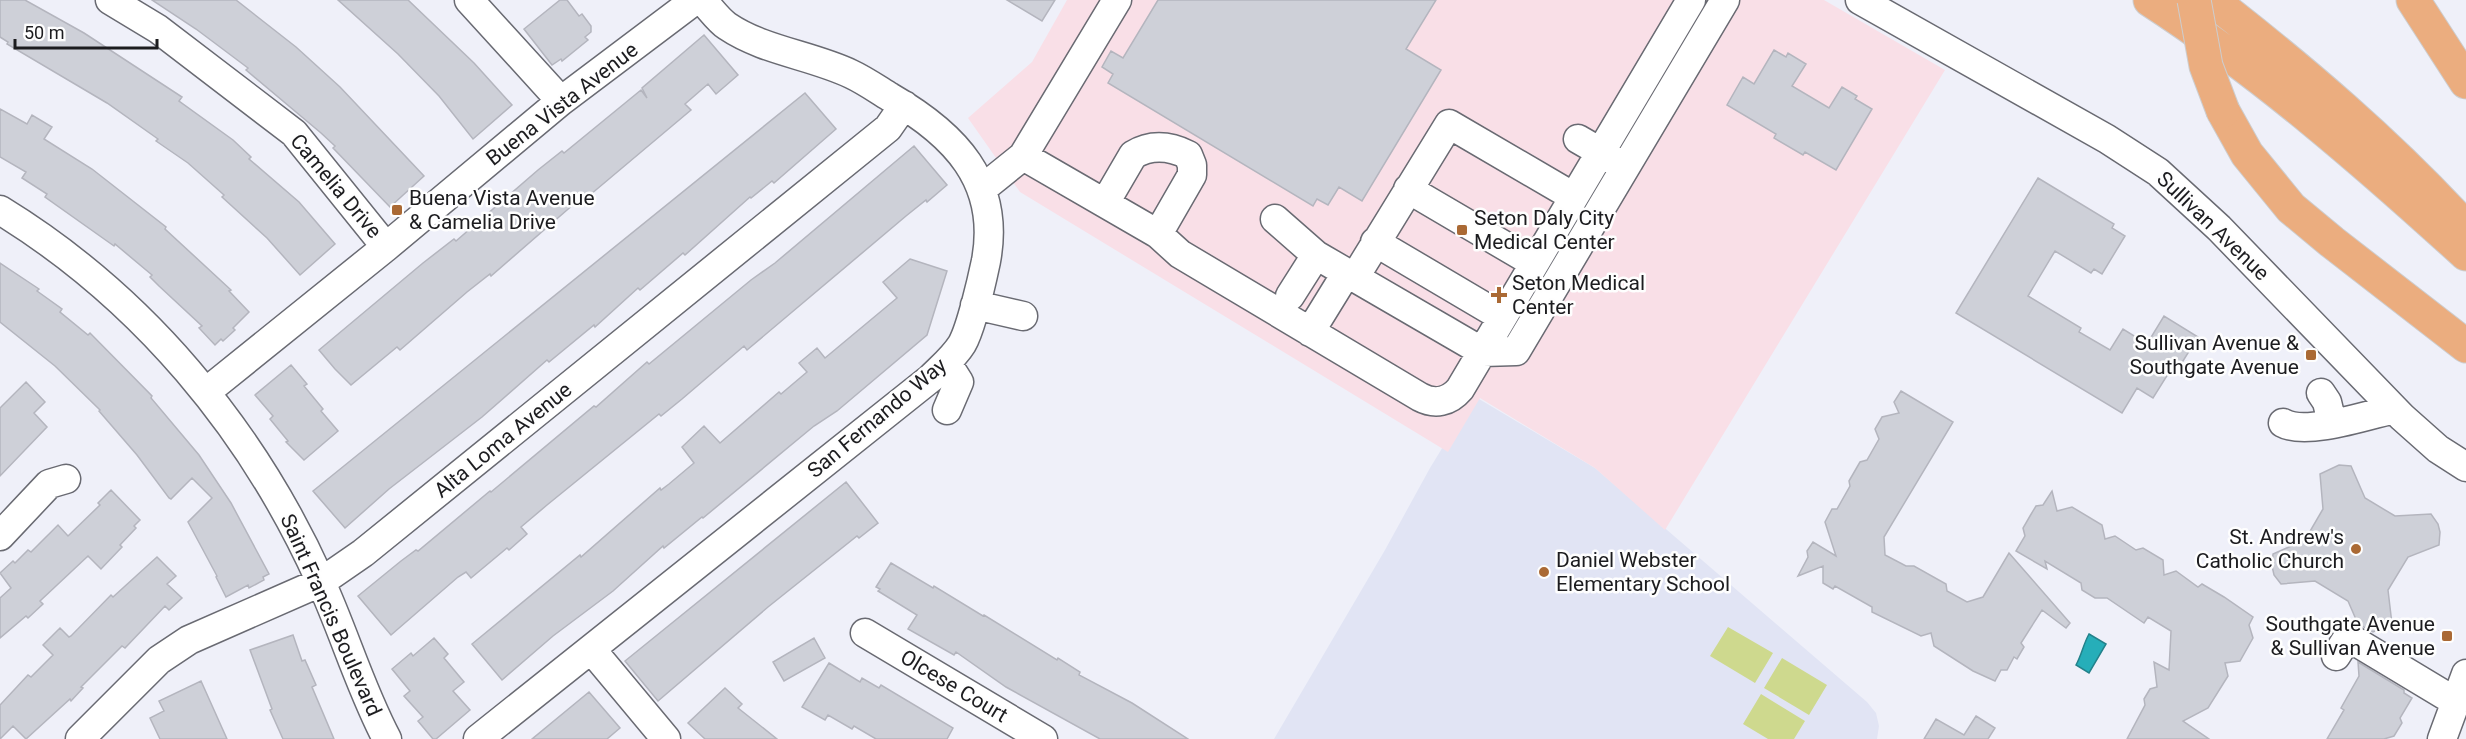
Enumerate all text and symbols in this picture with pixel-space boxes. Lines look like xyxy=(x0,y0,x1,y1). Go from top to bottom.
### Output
scale bar xyxy=(15,12,158,50)
text: 50 m xyxy=(24,22,64,43)
street label: Buena Vista Avenue xyxy=(482,37,642,171)
street label: Camelia Drive xyxy=(285,129,387,243)
street label: Sullivan Avenue xyxy=(2152,167,2274,285)
place label: Buena Vista Avenue & Camelia Drive xyxy=(409,186,595,234)
marker: Buena Vista Avenue & Camelia Drive xyxy=(390,203,404,217)
place label: Seton Daly City Medical Center xyxy=(1474,206,1615,254)
marker: Seton Daly City Medical Center xyxy=(1455,223,1469,237)
place label: Seton Medical Center xyxy=(1512,271,1645,319)
marker: Seton Medical Center xyxy=(1490,286,1508,304)
place label: Sullivan Avenue & Southgate Avenue xyxy=(2129,331,2299,379)
marker: Sullivan Avenue & Southgate Avenue xyxy=(2304,348,2318,362)
street label: San Fernando Way xyxy=(803,353,951,483)
street label: Alta Loma Avenue xyxy=(430,377,576,503)
street label: Saint Francis Boulevard xyxy=(276,510,386,720)
place label: St. Andrew's Catholic Church xyxy=(2196,525,2344,573)
marker: St. Andrew's Catholic Church xyxy=(2349,542,2363,556)
place label: Daniel Webster Elementary School xyxy=(1556,548,1730,596)
marker: Daniel Webster Elementary School xyxy=(1537,565,1551,579)
place label: Southgate Avenue & Sullivan Avenue xyxy=(2265,612,2435,660)
marker: Southgate Avenue & Sullivan Avenue xyxy=(2440,629,2454,643)
street label: Olcese Court xyxy=(896,645,1012,727)

